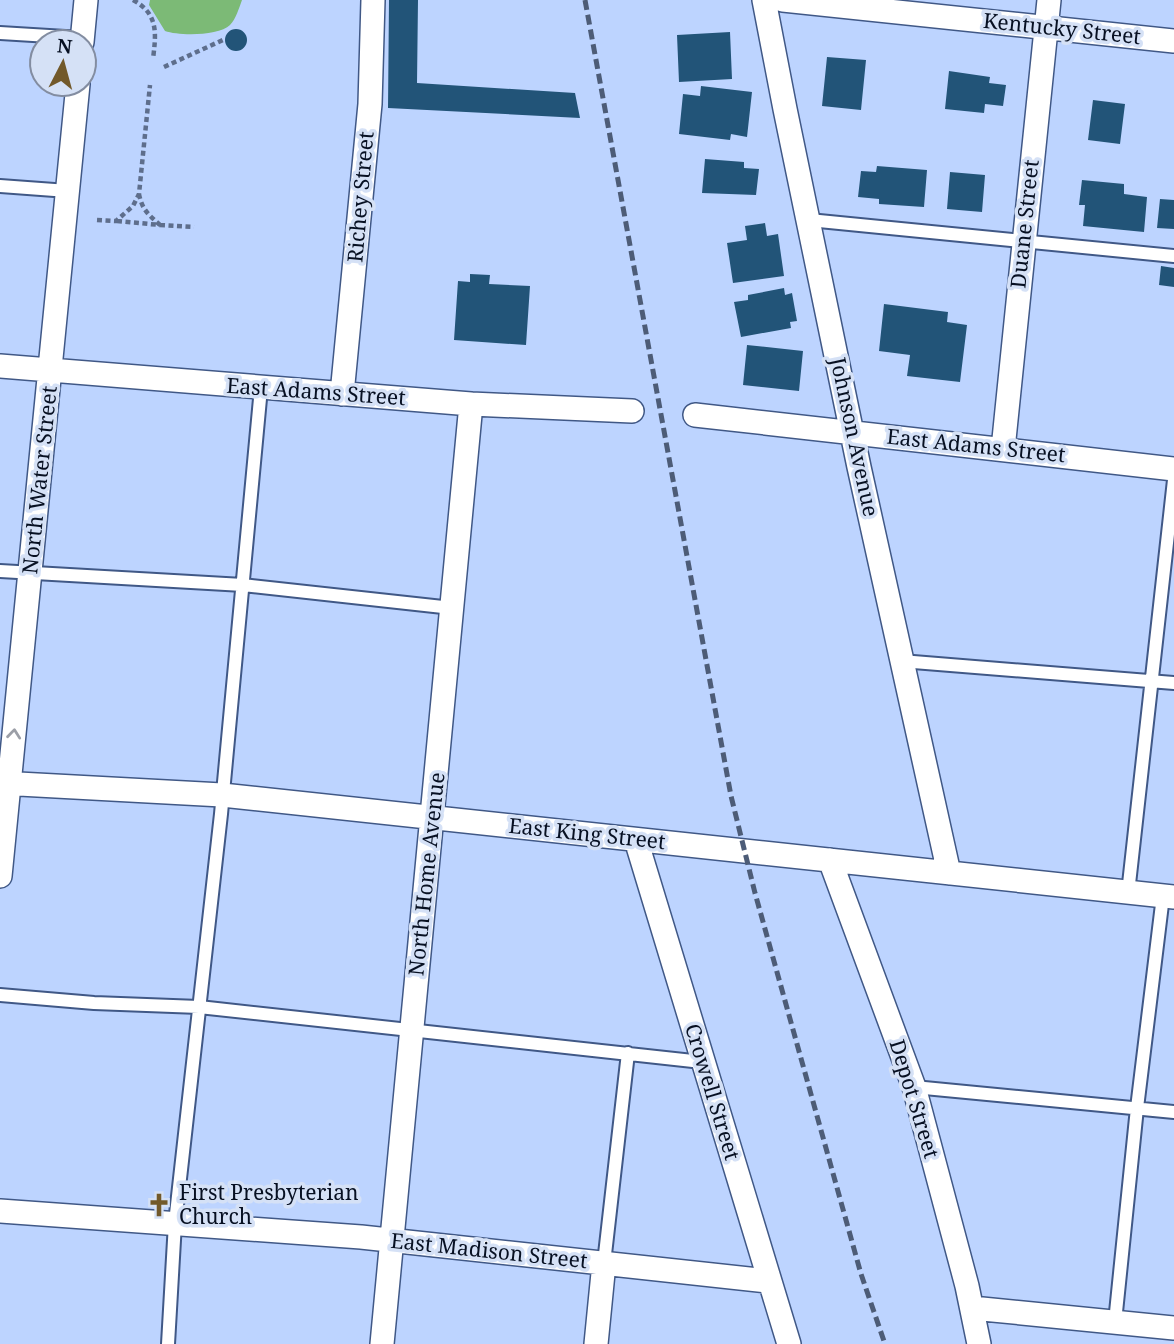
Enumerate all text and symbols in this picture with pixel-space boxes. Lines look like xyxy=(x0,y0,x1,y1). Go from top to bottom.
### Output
street label: Kentucky Street xyxy=(982,6,1142,50)
north arrow xyxy=(28,28,98,98)
text: N xyxy=(56,32,74,60)
street label: Richey Street xyxy=(340,130,380,264)
street label: Duane Street xyxy=(1003,158,1045,290)
street label: Johnson Avenue xyxy=(824,354,886,519)
street label: East Adams Street xyxy=(225,371,407,411)
street label: North Water Street xyxy=(15,384,63,575)
street label: East Adams Street xyxy=(885,422,1067,468)
one-way arrow xyxy=(6,729,21,740)
street label: North Home Avenue xyxy=(401,771,451,977)
street label: East King Street xyxy=(507,811,667,855)
street label: Crowell Street xyxy=(679,1020,747,1163)
street label: Depot Street xyxy=(884,1036,946,1162)
place label: First Presbyterian Church xyxy=(179,1178,359,1230)
church icon: First Presbyterian Church xyxy=(145,1191,173,1219)
street label: East Madison Street xyxy=(389,1226,589,1274)

